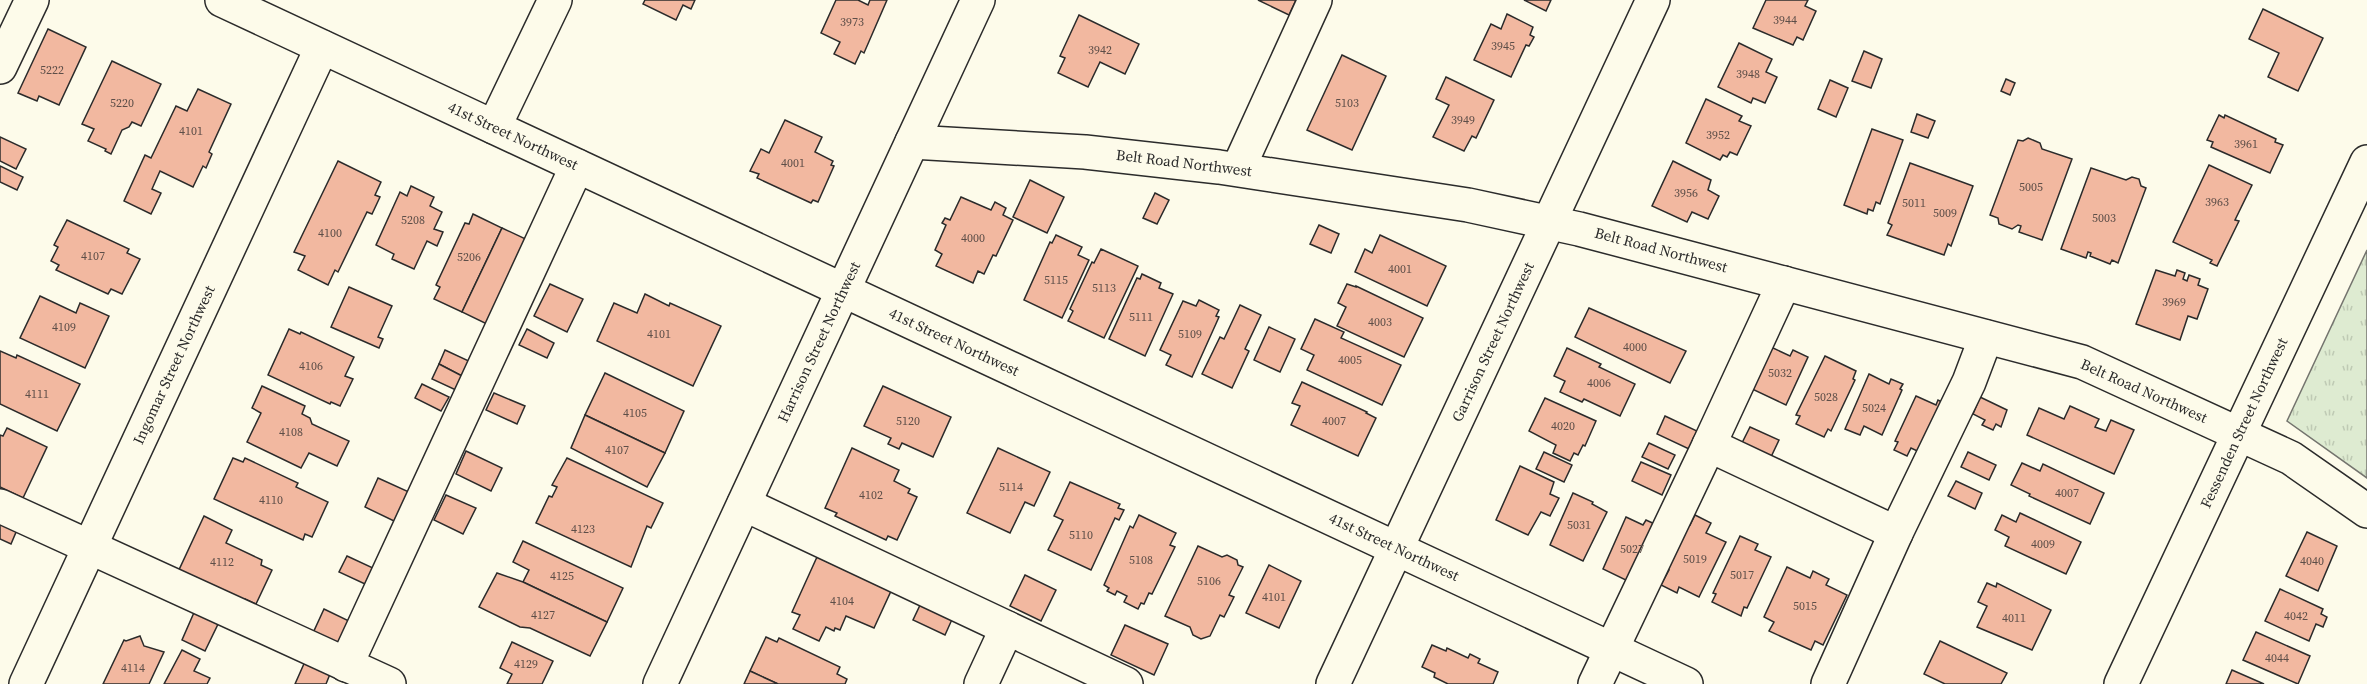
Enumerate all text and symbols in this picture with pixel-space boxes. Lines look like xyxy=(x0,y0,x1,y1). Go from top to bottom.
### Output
house number: 3944 xyxy=(1773,12,1797,28)
house number: 3973 xyxy=(840,14,864,30)
house number: 3945 xyxy=(1491,38,1515,54)
house number: 3942 xyxy=(1088,42,1112,58)
house number: 5222 xyxy=(40,62,64,78)
house number: 3948 xyxy=(1736,66,1760,82)
house number: 5220 xyxy=(110,95,134,111)
house number: 5103 xyxy=(1335,95,1359,111)
street label: 41st Street Northwest xyxy=(445,96,582,175)
house number: 3949 xyxy=(1451,112,1475,128)
house number: 4101 xyxy=(179,123,203,139)
house number: 3952 xyxy=(1706,127,1730,143)
house number: 3961 xyxy=(2234,136,2258,152)
street label: Belt Road Northwest xyxy=(1115,144,1253,181)
house number: 4001 xyxy=(781,155,805,171)
house number: 5005 xyxy=(2019,179,2043,195)
house number: 3956 xyxy=(1674,185,1698,201)
house number: 3963 xyxy=(2205,194,2229,210)
house number: 5011 xyxy=(1902,195,1926,211)
house number: 5009 xyxy=(1933,205,1957,221)
house number: 5003 xyxy=(2092,210,2116,226)
house number: 5208 xyxy=(401,212,425,228)
street label: Belt Road Northwest xyxy=(1592,222,1730,277)
house number: 4100 xyxy=(318,225,342,241)
house number: 4000 xyxy=(961,230,985,246)
house number: 4107 xyxy=(81,248,105,264)
house number: 5206 xyxy=(457,249,481,265)
street label: Harrison Street Northwest xyxy=(772,258,865,426)
street label: Garrison Street Northwest xyxy=(1446,258,1539,425)
house number: 4001 xyxy=(1388,261,1412,277)
house number: 5115 xyxy=(1044,272,1068,288)
house number: 5113 xyxy=(1092,280,1116,296)
street label: Ingomar Street Northwest xyxy=(127,282,220,448)
house number: 3969 xyxy=(2162,294,2186,310)
street label: 41st Street Northwest xyxy=(886,302,1023,381)
house number: 5111 xyxy=(1129,309,1153,325)
house number: 4003 xyxy=(1368,314,1392,330)
house number: 4109 xyxy=(52,319,76,335)
house number: 4101 xyxy=(647,326,671,342)
house number: 5109 xyxy=(1178,326,1202,342)
street label: Fessenden Street Northwest xyxy=(2195,334,2292,511)
house number: 4000 xyxy=(1623,339,1647,355)
house number: 4005 xyxy=(1338,352,1362,368)
street label: Belt Road Northwest xyxy=(2078,353,2211,428)
house number: 4106 xyxy=(299,358,323,374)
house number: 5032 xyxy=(1768,365,1792,381)
house number: 4006 xyxy=(1587,375,1611,391)
house number: 4111 xyxy=(25,386,49,402)
house number: 5028 xyxy=(1814,389,1838,405)
house number: 5024 xyxy=(1862,400,1886,416)
house number: 4105 xyxy=(623,405,647,421)
house number: 5120 xyxy=(896,413,920,429)
house number: 4007 xyxy=(1322,413,1346,429)
house number: 4020 xyxy=(1551,418,1575,434)
house number: 4108 xyxy=(279,424,303,440)
house number: 4107 xyxy=(605,442,629,458)
house number: 5114 xyxy=(999,479,1023,495)
house number: 4007 xyxy=(2055,485,2079,501)
house number: 4102 xyxy=(859,487,883,503)
house number: 4110 xyxy=(259,492,283,508)
street label: 41st Street Northwest xyxy=(1326,507,1463,586)
house number: 5031 xyxy=(1567,517,1591,533)
house number: 4123 xyxy=(571,521,595,537)
house number: 5110 xyxy=(1069,527,1093,543)
house number: 4009 xyxy=(2031,536,2055,552)
house number: 5027 xyxy=(1620,541,1644,557)
house number: 5019 xyxy=(1683,551,1707,567)
house number: 5108 xyxy=(1129,552,1153,568)
house number: 4040 xyxy=(2300,553,2324,569)
house number: 4112 xyxy=(210,554,234,570)
house number: 5017 xyxy=(1730,567,1754,583)
house number: 4125 xyxy=(550,568,574,584)
house number: 5106 xyxy=(1197,573,1221,589)
house number: 4101 xyxy=(1262,589,1286,605)
house number: 4104 xyxy=(830,593,854,609)
house number: 5015 xyxy=(1793,598,1817,614)
house number: 4127 xyxy=(531,607,555,623)
house number: 4042 xyxy=(2284,608,2308,624)
house number: 4011 xyxy=(2002,610,2026,626)
house number: 4044 xyxy=(2265,650,2289,666)
house number: 4129 xyxy=(514,656,538,672)
house number: 4114 xyxy=(121,660,145,676)

